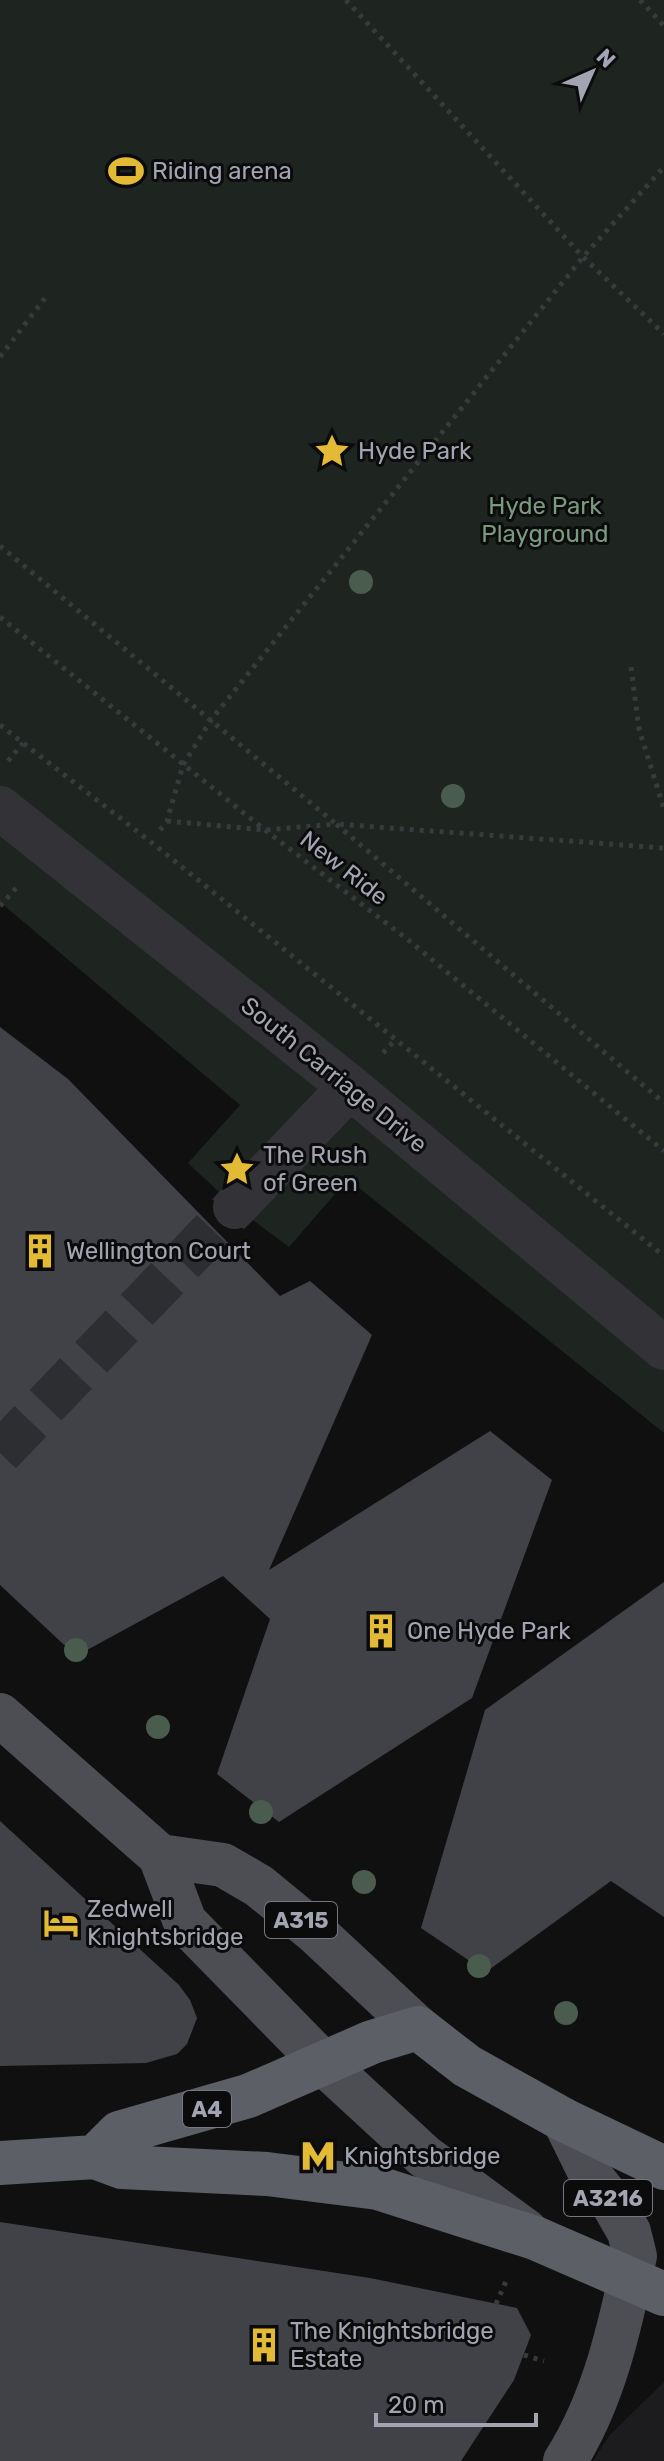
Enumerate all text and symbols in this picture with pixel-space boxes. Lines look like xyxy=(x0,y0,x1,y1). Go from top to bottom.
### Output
north arrow xyxy=(552,32,632,112)
text: N xyxy=(591,43,621,73)
sports icon: Riding arena xyxy=(107,152,145,190)
place label: Riding arena xyxy=(152,157,292,185)
place icon: Hyde Park xyxy=(313,432,351,470)
place label: Hyde Park xyxy=(358,437,472,465)
park label: Hyde Park Playground xyxy=(481,492,609,548)
street label: New Ride xyxy=(295,825,393,911)
street label: South Carriage Drive xyxy=(235,991,433,1159)
place label: The Rush of Green xyxy=(263,1141,367,1197)
place icon: The Rush of Green xyxy=(218,1150,256,1188)
building icon: Wellington Court xyxy=(21,1232,59,1270)
place label: Wellington Court xyxy=(66,1237,251,1265)
building icon: One Hyde Park xyxy=(362,1612,400,1650)
place label: One Hyde Park xyxy=(407,1617,571,1645)
place label: Zedwell Knightsbridge xyxy=(87,1895,243,1951)
road number: A315 xyxy=(265,1902,337,1938)
hotel icon: Zedwell Knightsbridge xyxy=(42,1904,80,1942)
road number: A4 xyxy=(183,2091,231,2127)
metro station icon: Knightsbridge xyxy=(299,2137,337,2175)
place label: Knightsbridge xyxy=(344,2142,500,2170)
road number: A3216 xyxy=(564,2180,652,2216)
place label: The Knightsbridge Estate xyxy=(290,2317,494,2373)
building icon: The Knightsbridge Estate xyxy=(245,2326,283,2364)
scale bar xyxy=(376,2377,536,2427)
text: 20 m xyxy=(388,2391,445,2419)

